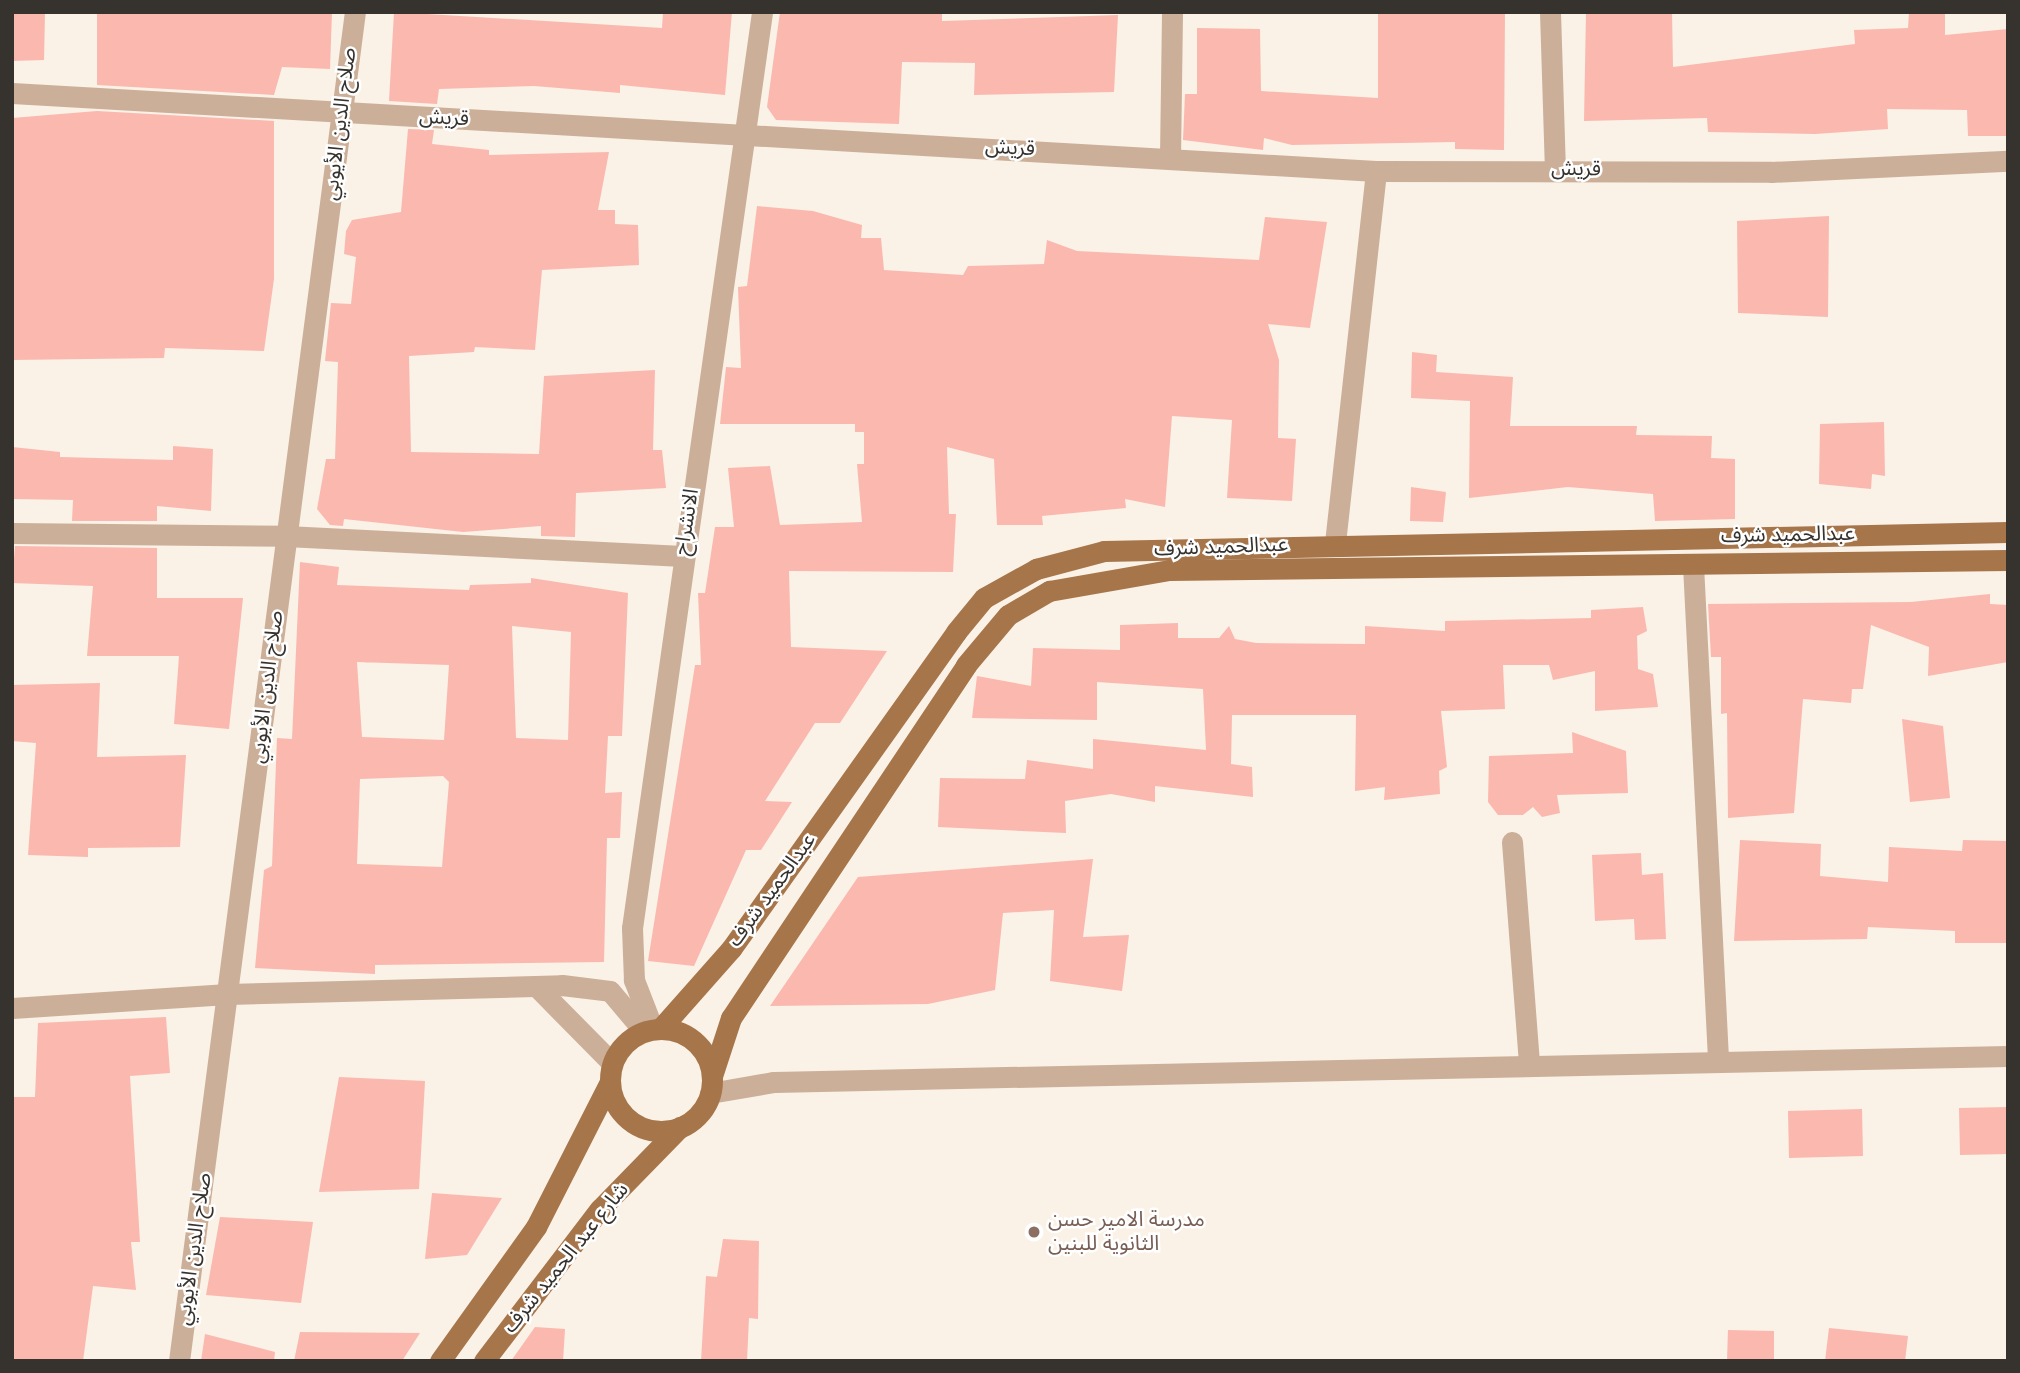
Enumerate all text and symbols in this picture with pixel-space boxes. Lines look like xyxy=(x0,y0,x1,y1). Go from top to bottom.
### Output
street label: صلاح الدين الأيوبي xyxy=(318,46,362,202)
street label: قريش xyxy=(418,104,470,132)
street label: قريش xyxy=(984,134,1036,162)
street label: قريش xyxy=(1551,156,1601,182)
street label: الانشراح xyxy=(669,487,705,557)
street label: عبدالحميد شرف xyxy=(1721,521,1855,549)
street label: عبدالحميد شرف xyxy=(1154,532,1288,562)
street label: صلاح الدين الأيوبي xyxy=(245,609,289,765)
street label: عبدالحميد شرف xyxy=(722,828,822,952)
street label: صلاح الدين الأيوبي xyxy=(171,1171,217,1327)
street label: شارع عبد الحميد شرف xyxy=(498,1178,634,1338)
place label: مدرسة الامير حسن الثانوية للبنين xyxy=(1048,1207,1205,1257)
marker: مدرسة الامير حسن الثانوية للبنين xyxy=(1026,1224,1042,1240)

